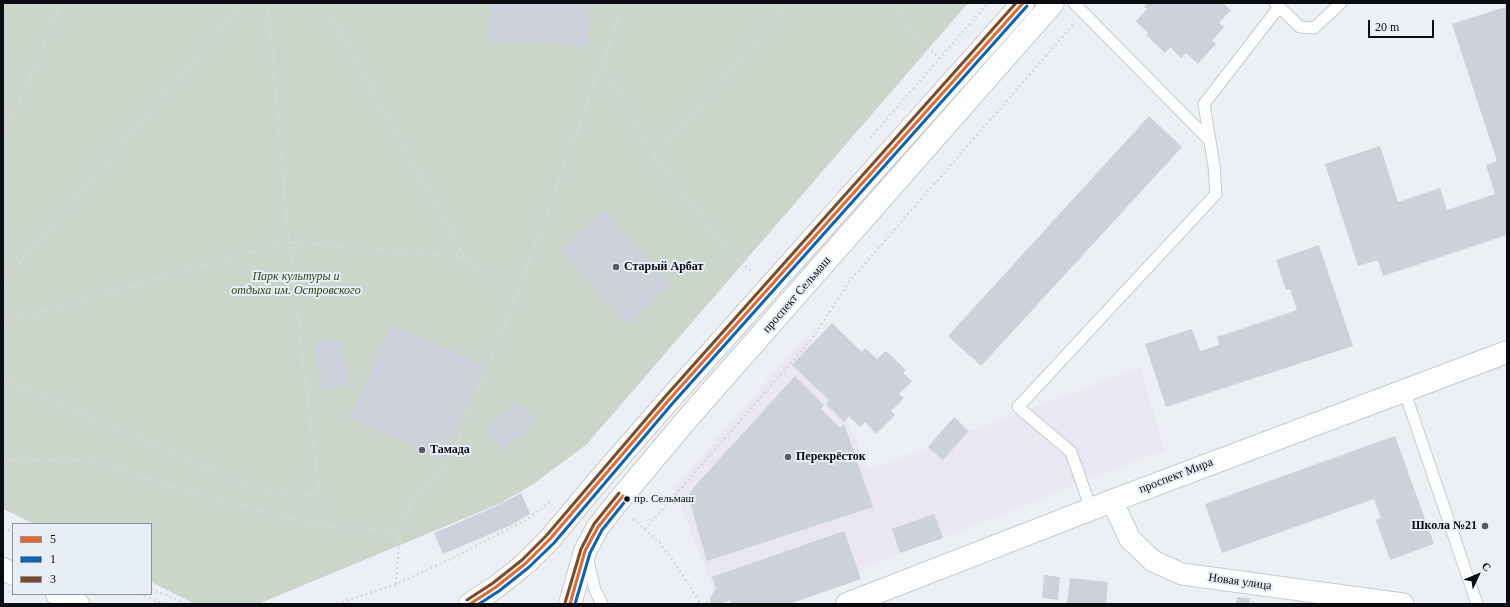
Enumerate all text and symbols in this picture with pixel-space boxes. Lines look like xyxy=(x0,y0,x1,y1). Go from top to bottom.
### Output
scale bar xyxy=(1370,12,1436,38)
text: 20 m xyxy=(1375,20,1399,34)
street label: проспект Сельмаш xyxy=(760,254,834,336)
place label: Старый Арбат xyxy=(624,260,703,274)
marker: Старый Арбат xyxy=(611,262,621,272)
park label: Парк культуры и отдыха им. Островского xyxy=(231,270,361,298)
place label: Тамада xyxy=(430,443,470,457)
marker: Тамада xyxy=(417,445,427,455)
place label: Перекрёсток xyxy=(796,450,866,464)
marker: Перекрёсток xyxy=(783,452,793,462)
street label: проспект Мира xyxy=(1137,455,1215,497)
place label: пр. Сельмаш xyxy=(634,492,694,506)
marker: пр. Сельмаш xyxy=(622,494,632,504)
place label: Школа №21 xyxy=(1411,519,1477,533)
marker: Школа №21 xyxy=(1480,521,1490,531)
legend xyxy=(12,523,152,595)
text: 5 xyxy=(50,532,56,546)
text: 1 xyxy=(50,552,56,566)
north arrow xyxy=(1458,555,1498,595)
text: С xyxy=(1480,560,1494,574)
street label: Новая улица xyxy=(1207,570,1273,594)
text: 3 xyxy=(50,572,56,586)

